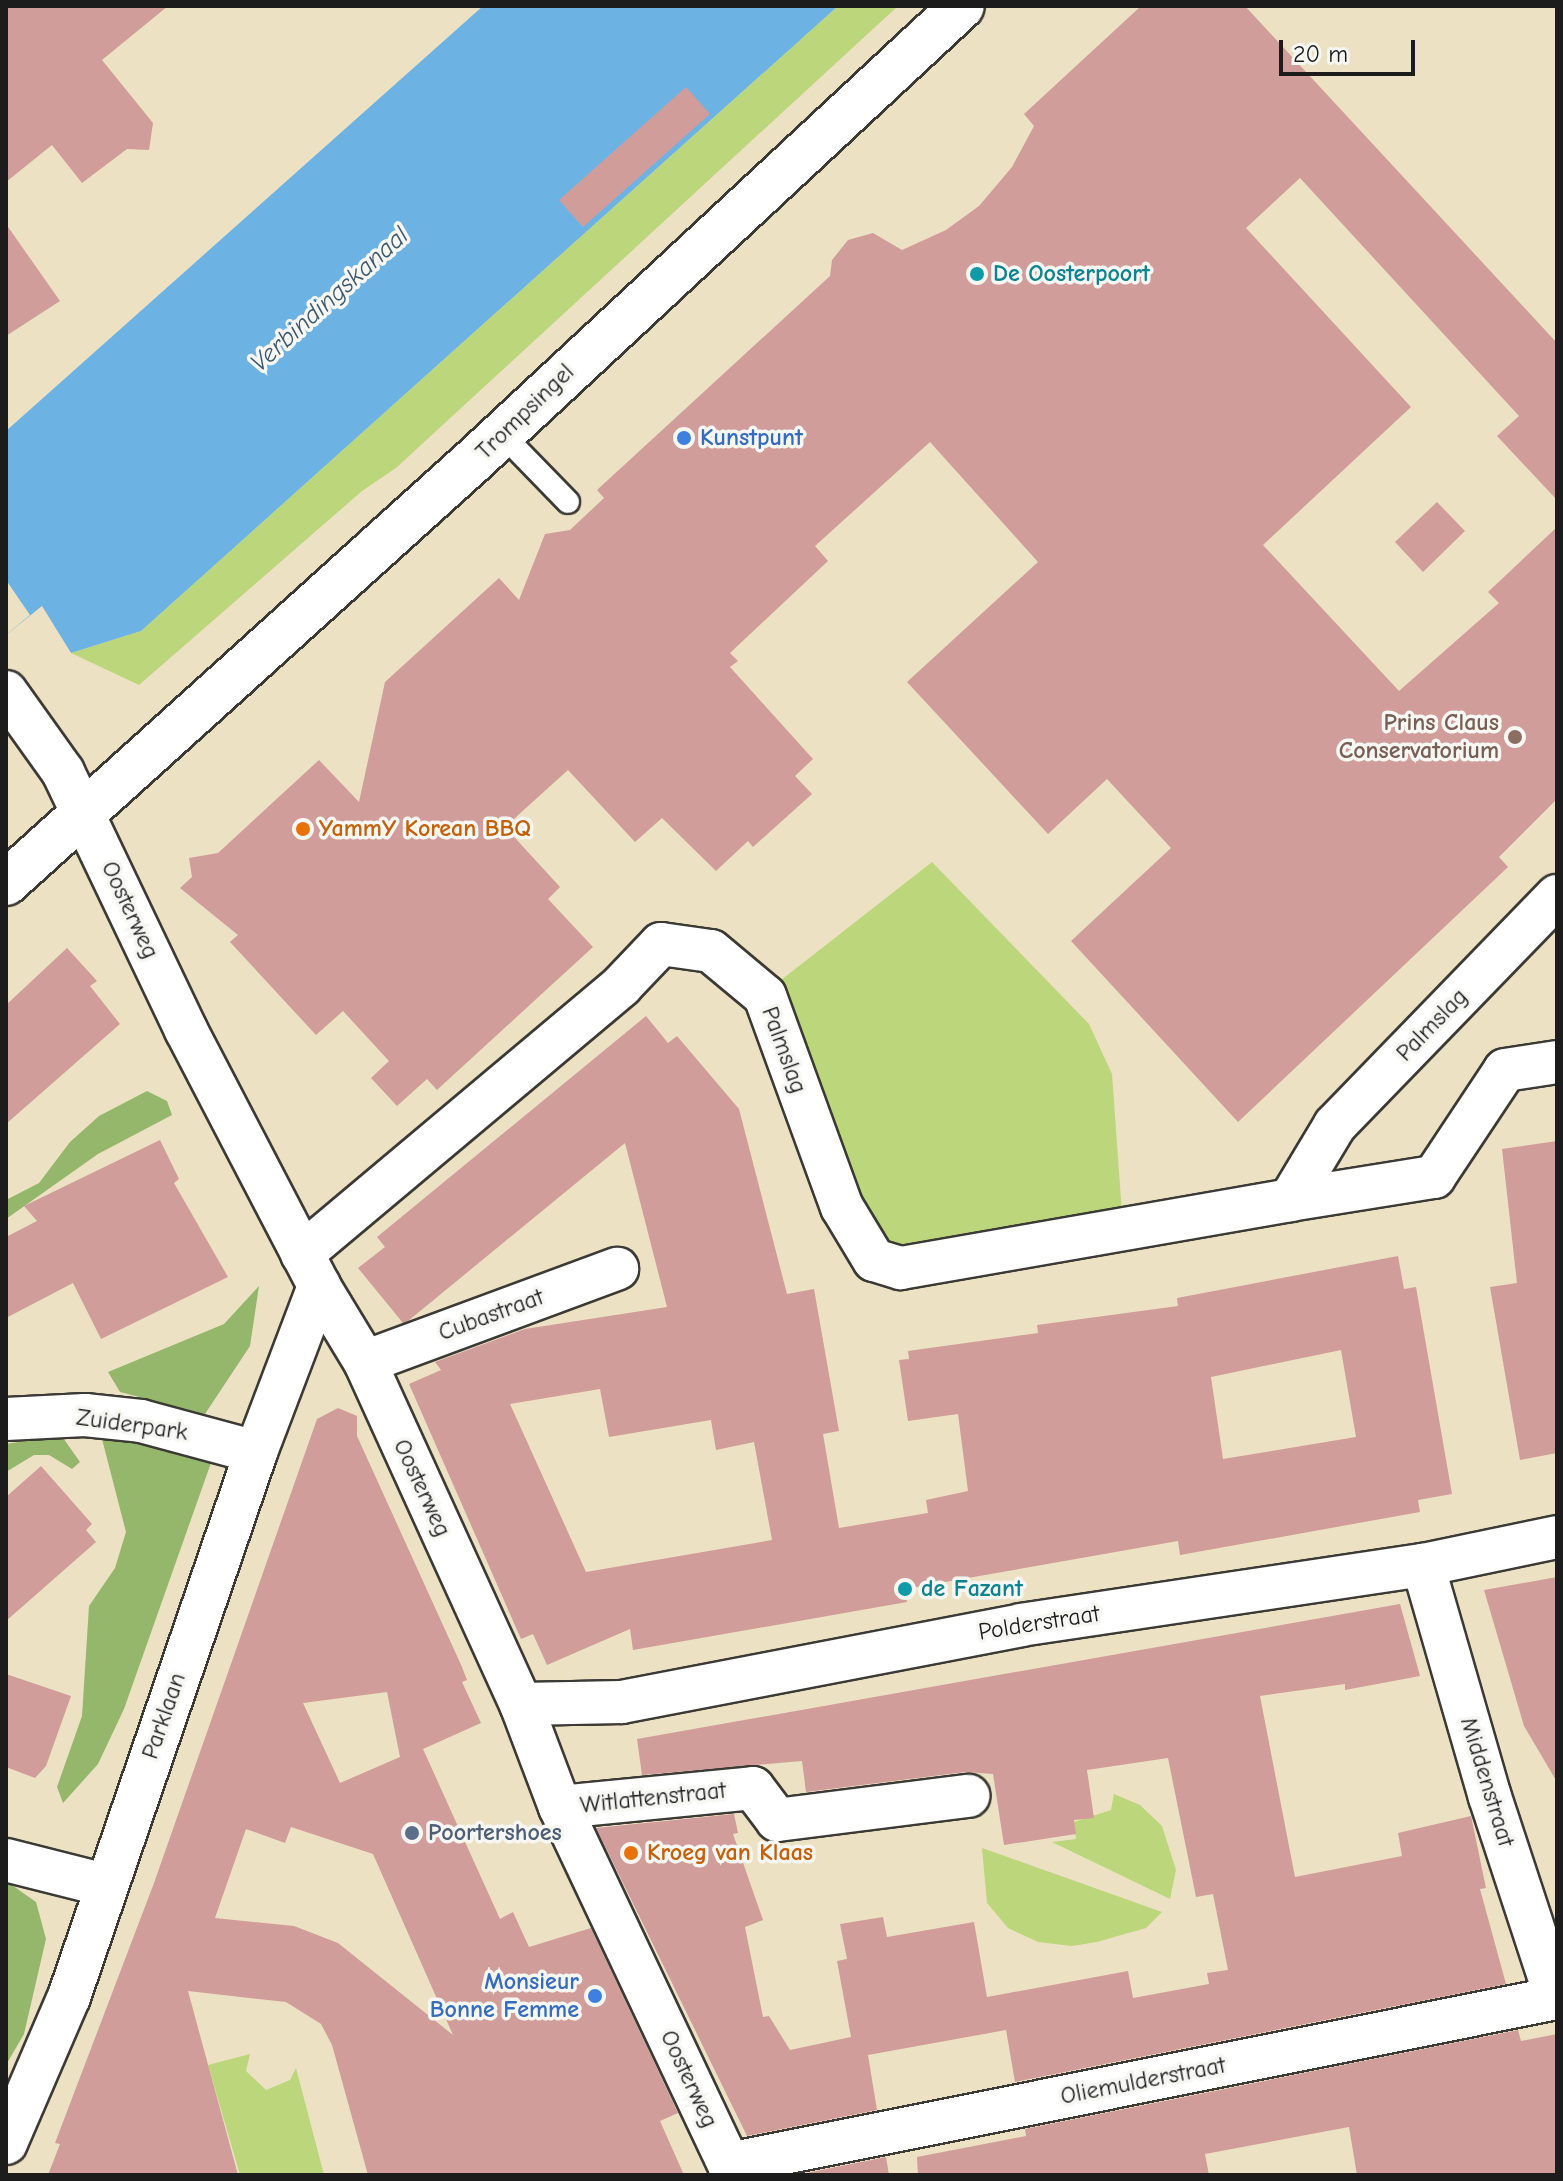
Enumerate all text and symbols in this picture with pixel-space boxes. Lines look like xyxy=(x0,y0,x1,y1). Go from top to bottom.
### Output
scale bar xyxy=(1283,24,1419,74)
text: 20 m xyxy=(1293,40,1348,68)
water label: Verbindingskanaal xyxy=(245,221,415,379)
place label: De Oosterpoort xyxy=(993,260,1150,288)
marker: De Oosterpoort xyxy=(968,265,986,283)
street label: Trompsingel xyxy=(470,358,580,466)
place label: Kunstpunt xyxy=(700,424,803,452)
marker: Kunstpunt xyxy=(675,429,693,447)
place label: Prins Claus Conservatorium xyxy=(1339,709,1499,765)
marker: Prins Claus Conservatorium xyxy=(1506,728,1524,746)
place label: YammY Korean BBQ xyxy=(319,815,531,843)
marker: YammY Korean BBQ xyxy=(294,820,312,838)
street label: Oosterweg xyxy=(95,857,165,963)
street label: Palmslag xyxy=(1390,983,1474,1067)
street label: Palmslag xyxy=(755,1003,813,1097)
street label: Cubastraat xyxy=(434,1283,548,1347)
street label: Zuiderpark xyxy=(74,1403,190,1447)
street label: Oosterweg xyxy=(387,1435,457,1541)
place label: de Fazant xyxy=(921,1575,1023,1603)
marker: de Fazant xyxy=(896,1580,914,1598)
street label: Polderstraat xyxy=(976,1599,1102,1647)
street label: Parklaan xyxy=(136,1669,192,1763)
street label: Middenstraat xyxy=(1454,1714,1520,1850)
street label: Witlattenstraat xyxy=(579,1776,727,1820)
place label: Poortershoes xyxy=(428,1819,562,1847)
marker: Poortershoes xyxy=(403,1824,421,1842)
place label: Kroeg van Klaas xyxy=(647,1839,813,1867)
marker: Kroeg van Klaas xyxy=(622,1844,640,1862)
place label: Monsieur Bonne Femme xyxy=(430,1968,579,2024)
marker: Monsieur Bonne Femme xyxy=(586,1987,604,2005)
street label: Oosterweg xyxy=(654,2026,724,2132)
street label: Oliemulderstraat xyxy=(1058,2051,1228,2111)

